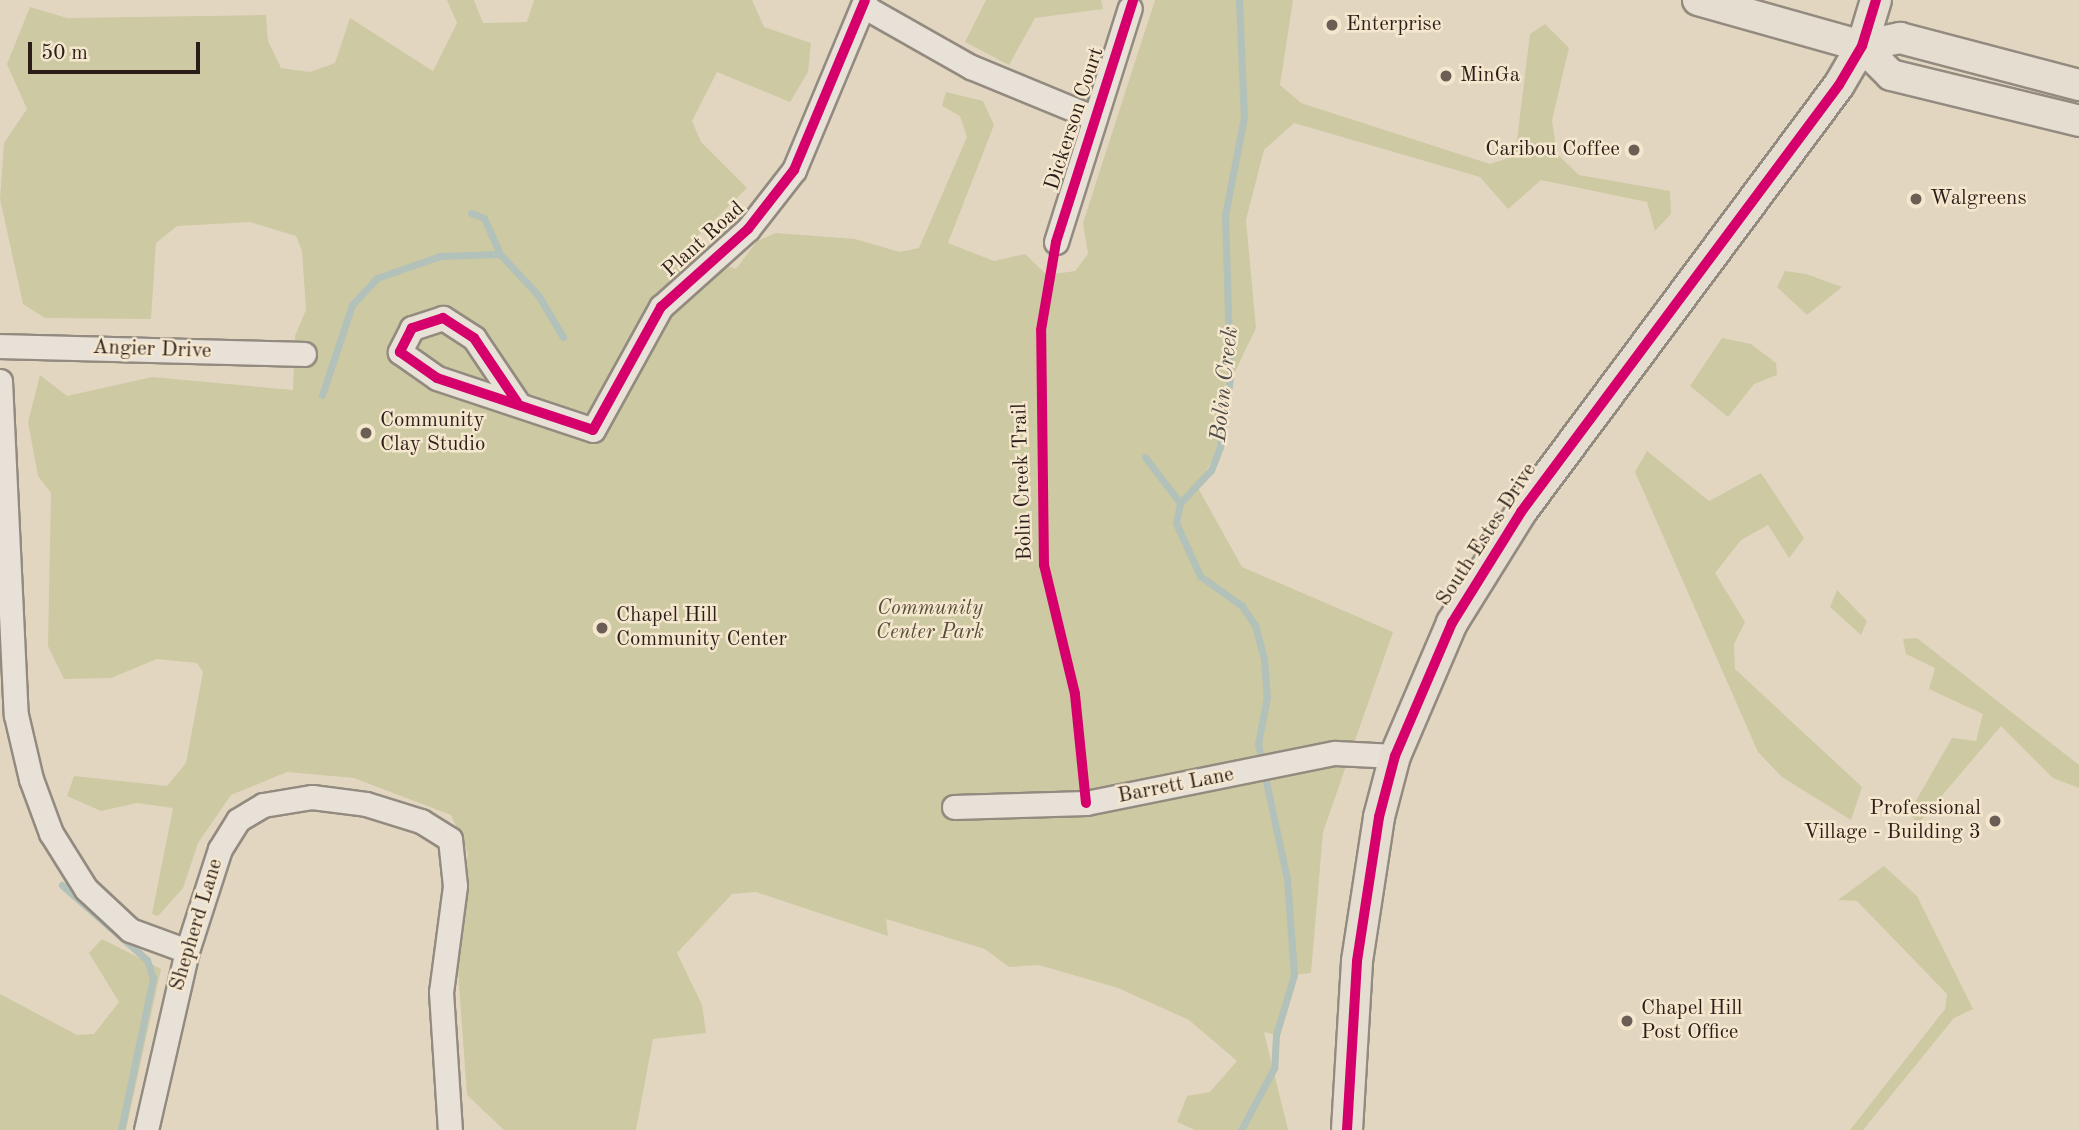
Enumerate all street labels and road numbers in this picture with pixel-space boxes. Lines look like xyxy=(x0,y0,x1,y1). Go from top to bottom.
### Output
street label: Dickerson Court xyxy=(1040,44,1110,194)
street label: Plant Road xyxy=(658,197,750,283)
street label: Angier Drive xyxy=(92,335,212,365)
street label: Bolin Creek Trail xyxy=(1008,403,1038,561)
street label: South Estes Drive xyxy=(1431,459,1543,611)
street label: Barrett Lane xyxy=(1116,762,1236,810)
street label: Shepherd Lane xyxy=(165,856,229,994)

